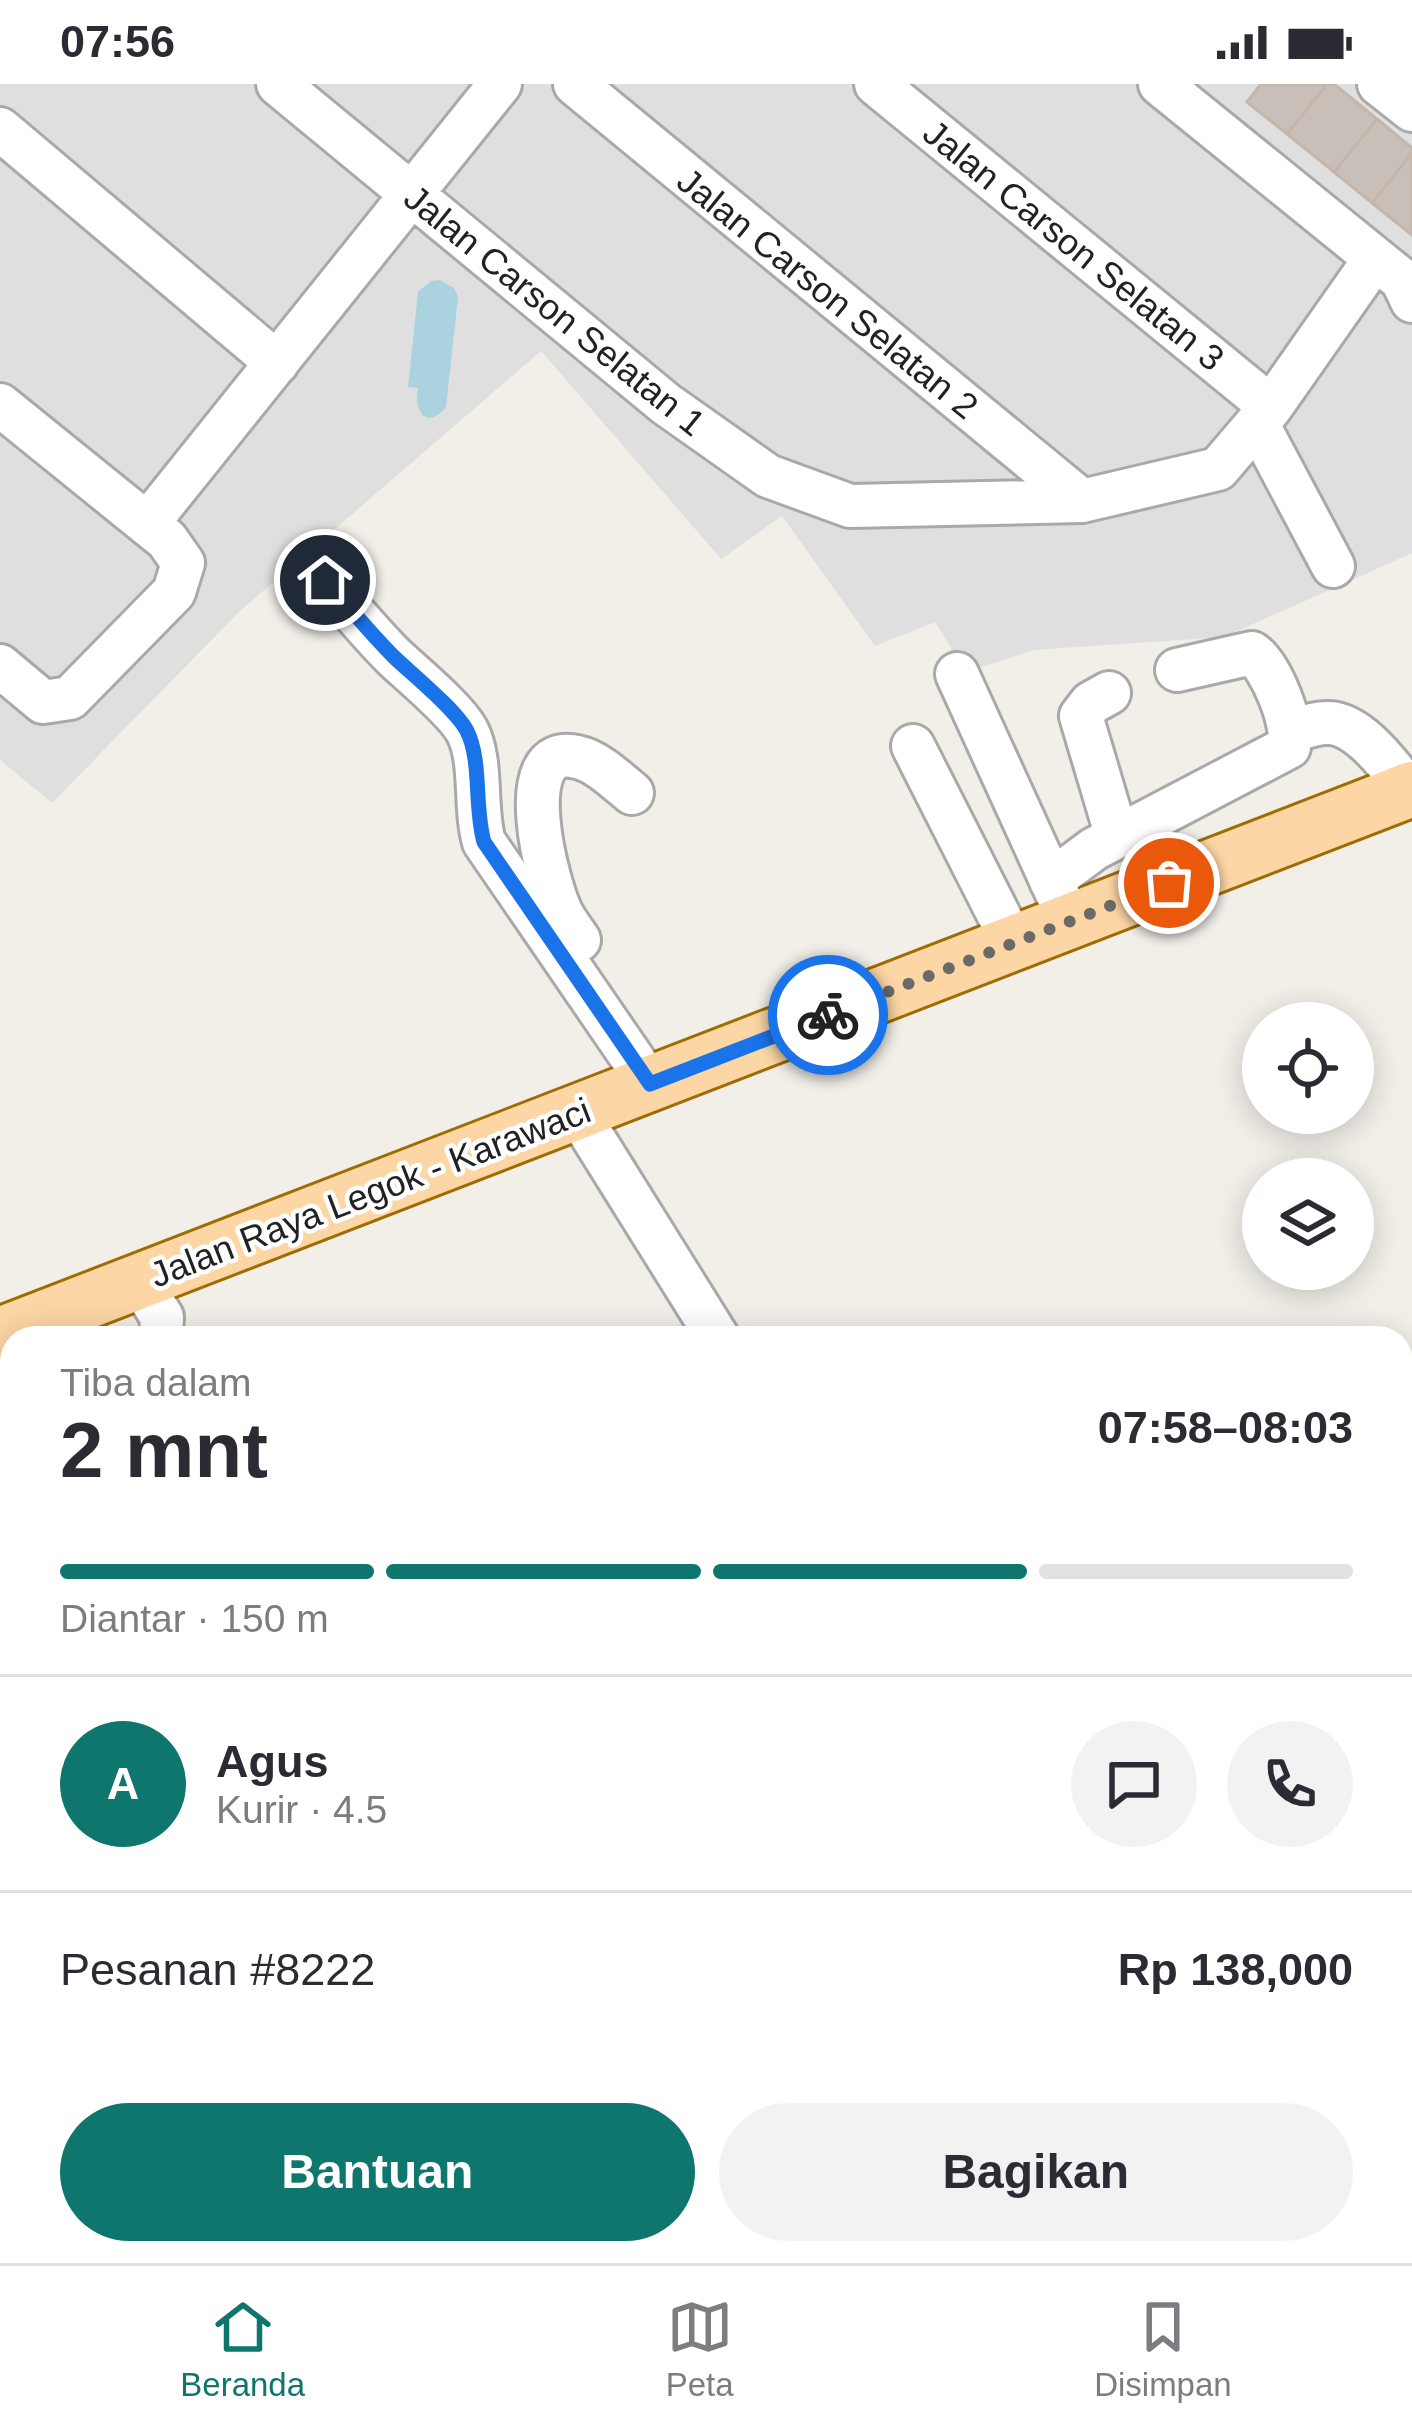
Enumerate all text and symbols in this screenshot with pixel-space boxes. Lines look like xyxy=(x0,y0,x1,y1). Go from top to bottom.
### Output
text: 07:56 xyxy=(60,16,175,67)
street label: Jalan Carson Selatan 3 xyxy=(915,112,1232,379)
street label: Jalan Carson Selatan 2 xyxy=(669,160,986,427)
street label: Jalan Carson Selatan 1 xyxy=(396,177,713,444)
pin xyxy=(274,529,376,631)
icon: home xyxy=(292,547,358,613)
pin xyxy=(1118,832,1220,934)
icon: bag xyxy=(1136,850,1202,916)
courier xyxy=(768,955,888,1075)
icon: bike xyxy=(795,982,861,1048)
map controls xyxy=(1242,1002,1374,1290)
button: locate xyxy=(1242,1002,1374,1134)
street label: Jalan Raya Legok - Karawaci xyxy=(144,1089,596,1296)
button: layers xyxy=(1242,1158,1374,1290)
text: Tiba dalam xyxy=(60,1361,251,1404)
text: 07:58–08:03 xyxy=(1098,1402,1353,1453)
text: 2 mnt xyxy=(60,1406,268,1494)
text: Diantar · 150 m xyxy=(60,1597,329,1640)
button: chat xyxy=(1071,1721,1197,1847)
button: phone xyxy=(1227,1721,1353,1847)
text: Agus xyxy=(216,1736,329,1787)
text: A xyxy=(107,1758,139,1809)
text: Kurir · 4.5 xyxy=(216,1788,387,1831)
text: Pesanan #8222 xyxy=(60,1944,375,1995)
text: Rp 138,000 xyxy=(1118,1944,1353,1995)
button: Bantuan xyxy=(60,2103,695,2241)
button: Bagikan xyxy=(719,2103,1353,2241)
tab: Beranda xyxy=(180,2294,305,2404)
tab: Peta xyxy=(666,2294,734,2404)
tab: Disimpan xyxy=(1094,2294,1232,2404)

